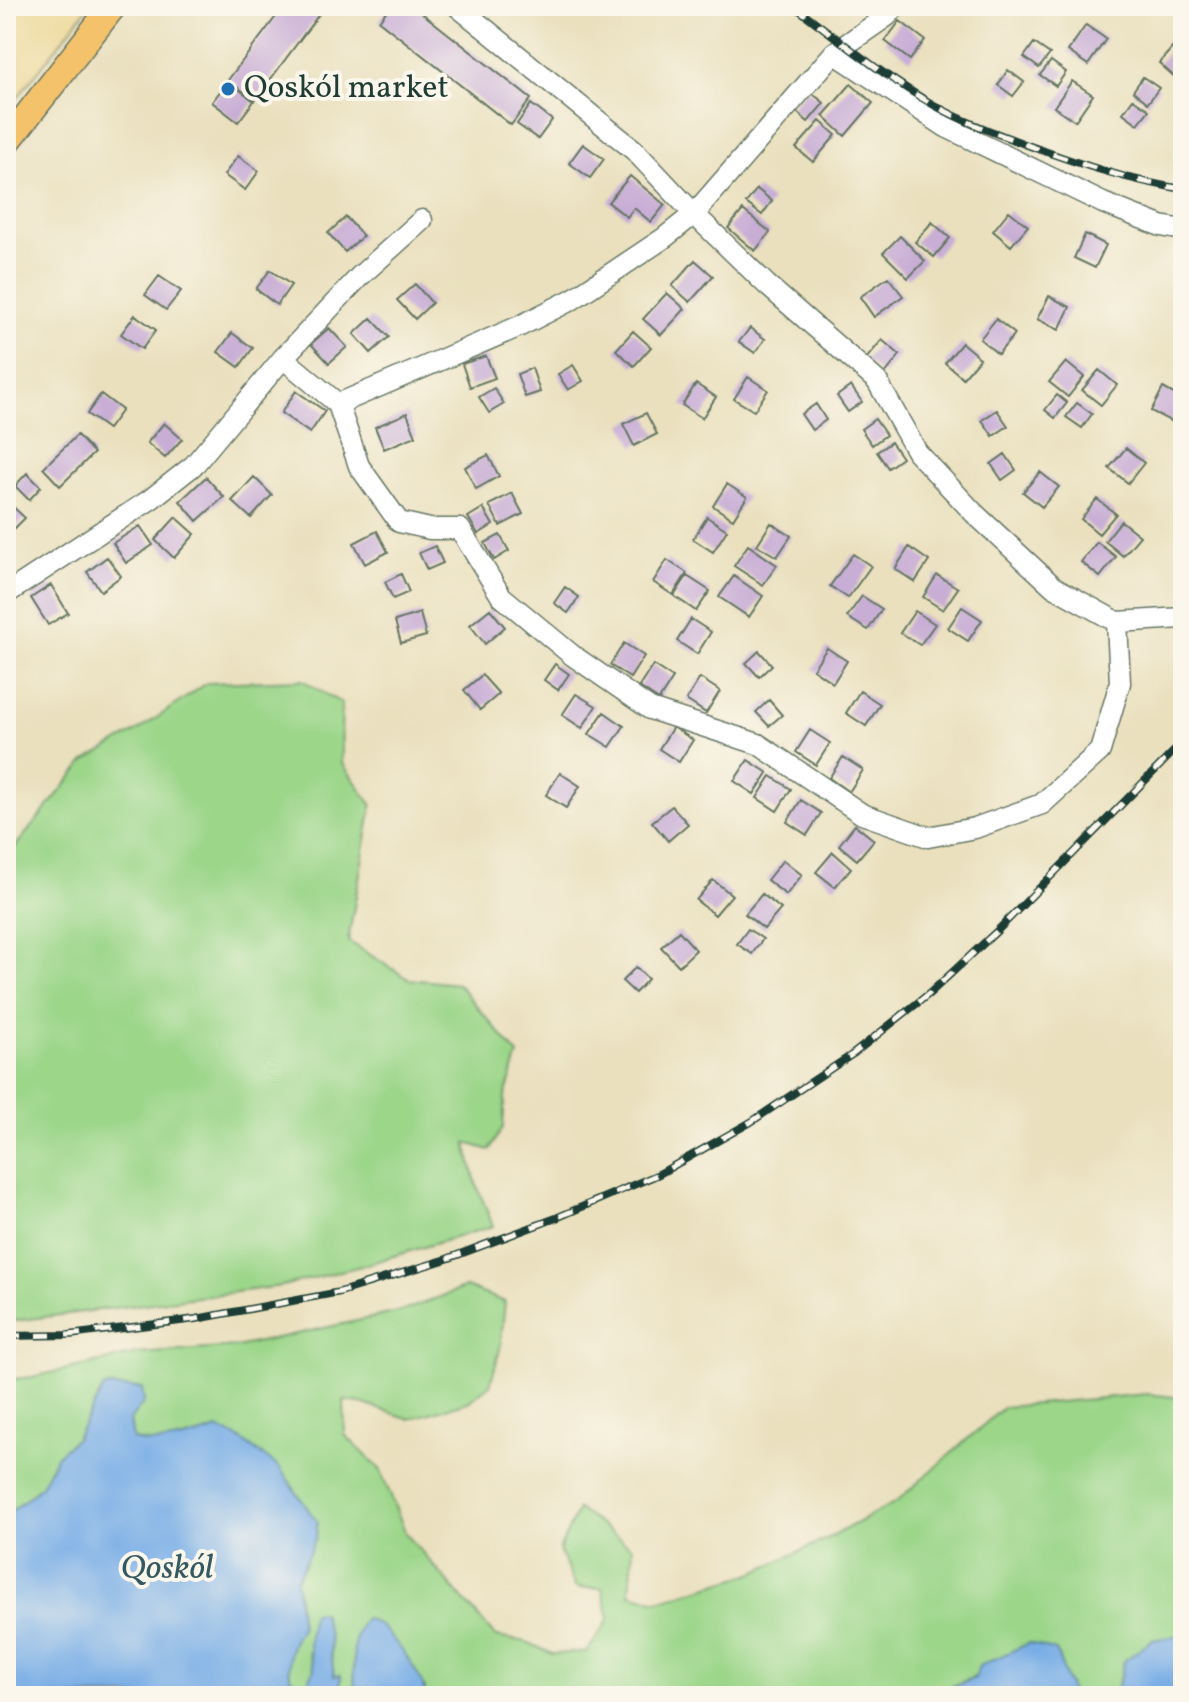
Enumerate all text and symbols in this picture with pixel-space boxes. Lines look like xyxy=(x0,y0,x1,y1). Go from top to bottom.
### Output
place label: Qoskól market xyxy=(244,67,449,111)
marker: Qoskól market xyxy=(219,80,237,98)
water label: Qoskól xyxy=(121,1546,213,1593)

